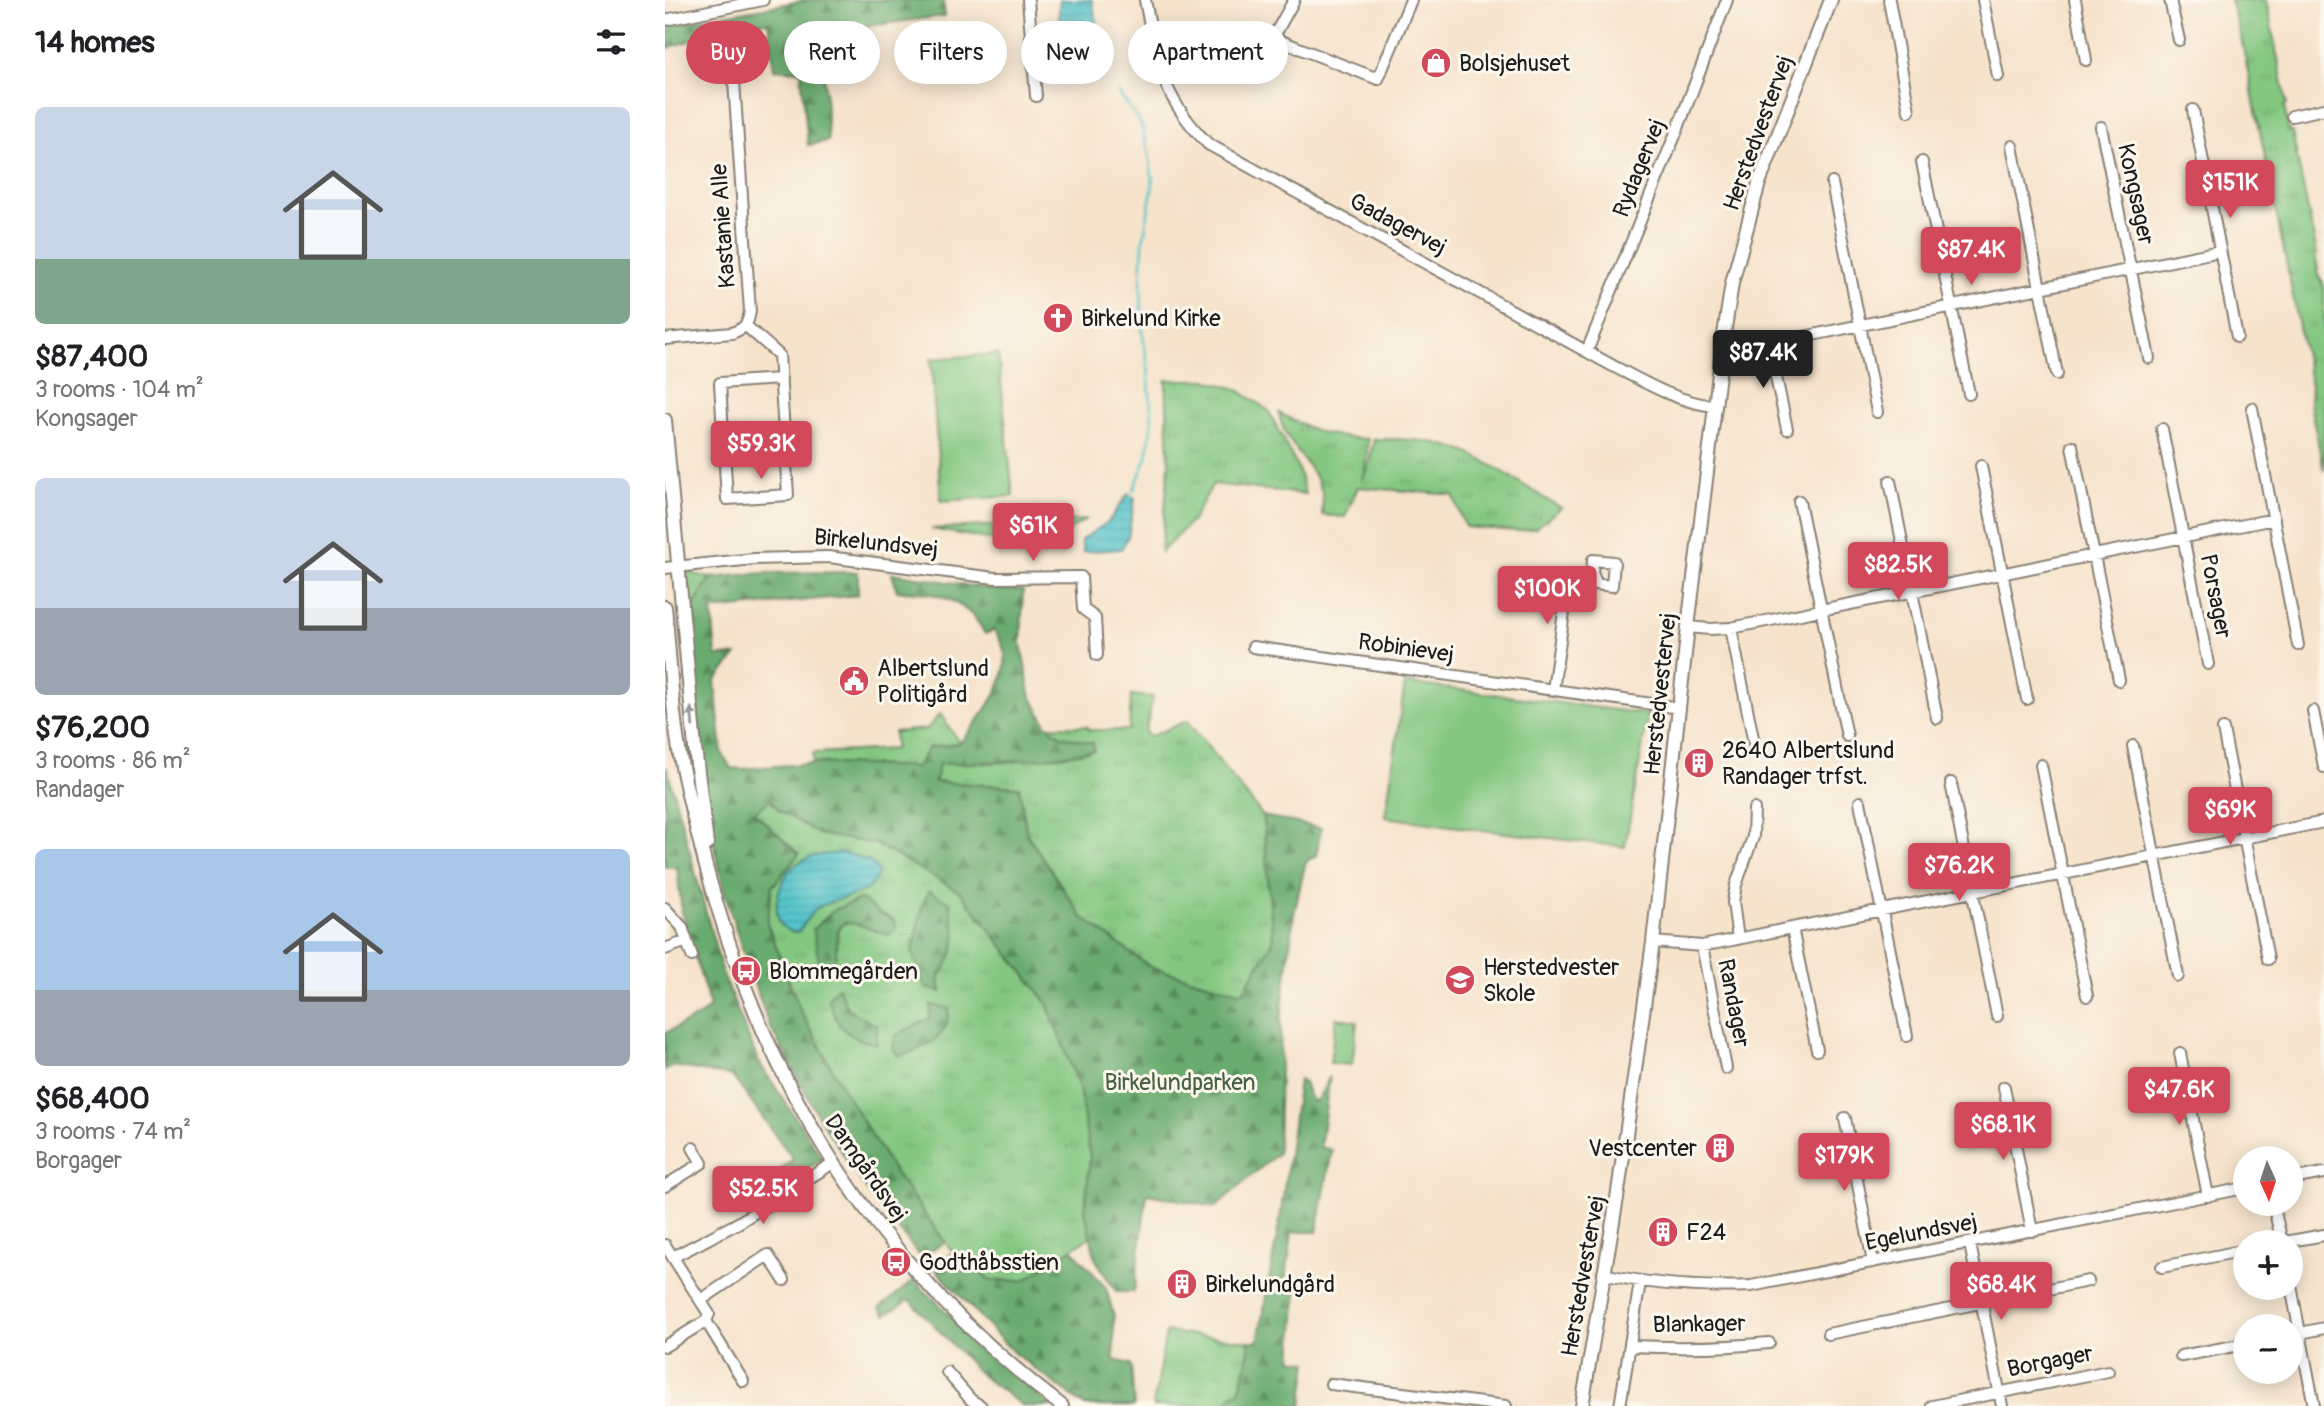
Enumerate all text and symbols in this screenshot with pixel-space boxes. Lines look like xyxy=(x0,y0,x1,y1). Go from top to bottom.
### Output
chip: Buy xyxy=(686,21,770,84)
chip: Rent xyxy=(784,21,880,84)
chip: Filters xyxy=(894,21,1007,84)
chip: New xyxy=(1021,21,1114,84)
chip: Apartment xyxy=(1128,21,1288,84)
icon: filters xyxy=(592,23,630,61)
text: 14 homes xyxy=(35,24,155,61)
shop icon: Bolsjehuset xyxy=(1419,46,1453,80)
place label: Bolsjehuset xyxy=(1459,49,1571,78)
street label: Herstedvestervej xyxy=(1716,51,1800,215)
street label: Rydagervej xyxy=(1606,115,1672,221)
street label: Kongsager xyxy=(2111,141,2161,247)
icon: home xyxy=(270,152,396,278)
pin: $151K xyxy=(2181,160,2279,220)
street label: Kastanie Alle xyxy=(704,162,742,289)
text: $151K xyxy=(2202,168,2258,197)
street label: Gadagervej xyxy=(1344,186,1452,262)
pin: $87.4K xyxy=(1914,228,2028,287)
text: $87.4K xyxy=(1937,235,2005,264)
church icon: Birkelund Kirke xyxy=(1041,301,1075,335)
place label: Birkelund Kirke xyxy=(1081,304,1221,333)
pin: $87.4K xyxy=(1706,330,1820,390)
text: $87,400 xyxy=(35,338,148,375)
text: $87.4K xyxy=(1729,338,1797,367)
text: 3 rooms · 104 m² xyxy=(35,375,204,404)
text: Kongsager xyxy=(35,404,138,433)
pin: $59.3K xyxy=(704,421,818,481)
text: $59.3K xyxy=(727,429,795,458)
pin: $61K xyxy=(992,504,1074,563)
text: $61K xyxy=(1009,511,1057,540)
street label: Birkelundsvej xyxy=(812,522,940,564)
icon: home xyxy=(270,523,396,649)
pin: $82.5K xyxy=(1841,542,1955,602)
text: $82.5K xyxy=(1864,550,1932,579)
street label: Porsager xyxy=(2194,551,2238,641)
pin: $100K xyxy=(1498,566,1596,626)
text: $100K xyxy=(1514,574,1580,603)
street label: Herstedvestervej xyxy=(1637,611,1683,777)
street label: Robinievej xyxy=(1356,627,1456,669)
place label: Albertslund Politigård xyxy=(877,654,989,709)
public building icon: Albertslund Politigård xyxy=(837,664,871,698)
one-way arrow xyxy=(687,705,698,727)
text: $76,200 xyxy=(35,709,150,746)
place label: 2640 Albertslund Randager trfst. xyxy=(1722,736,1894,791)
text: 3 rooms · 86 m² xyxy=(35,746,191,775)
building icon: 2640 Albertslund Randager trfst. xyxy=(1682,746,1716,780)
text: Randager xyxy=(35,775,124,804)
pin: $69K xyxy=(2189,788,2271,847)
text: $69K xyxy=(2204,795,2256,824)
pin: $76.2K xyxy=(1902,844,2016,903)
text: $76.2K xyxy=(1924,851,1994,880)
icon: home xyxy=(270,894,396,1020)
place label: Herstedvester Skole xyxy=(1483,953,1619,1008)
bus stop icon: Blommegården xyxy=(729,954,763,988)
street label: Randager xyxy=(1711,956,1757,1050)
place label: Blommegården xyxy=(769,957,918,986)
school or university icon: Herstedvester Skole xyxy=(1443,963,1477,997)
park label: Birkelundparken xyxy=(1105,1068,1255,1097)
pin: $47.6K xyxy=(2122,1068,2236,1127)
text: $47.6K xyxy=(2144,1075,2214,1104)
text: $68,400 xyxy=(35,1080,150,1117)
pin: $68.1K xyxy=(1946,1102,2060,1162)
street label: Damgårdsvej xyxy=(818,1108,914,1228)
text: $68.1K xyxy=(1970,1110,2036,1139)
text: 3 rooms · 74 m² xyxy=(35,1117,191,1146)
building icon: Vestcenter xyxy=(1703,1131,1737,1165)
place label: Vestcenter xyxy=(1588,1134,1697,1163)
pin: $179K xyxy=(1795,1134,1893,1193)
text: $179K xyxy=(1814,1141,1874,1170)
text: Borgager xyxy=(35,1146,122,1175)
north arrow xyxy=(2233,1146,2303,1216)
map controls xyxy=(2233,1146,2303,1384)
pin: $52.5K xyxy=(706,1166,820,1226)
text: $52.5K xyxy=(728,1174,798,1203)
street label: Herstedvestervej xyxy=(1555,1193,1611,1359)
street label: Egelundsvej xyxy=(1863,1207,1979,1257)
building icon: F24 xyxy=(1646,1215,1680,1249)
place label: F24 xyxy=(1686,1218,1726,1247)
button: + xyxy=(2233,1230,2303,1300)
bus stop icon: Godthåbsstien xyxy=(879,1245,913,1279)
place label: Godthåbsstien xyxy=(919,1248,1059,1277)
pin: $68.4K xyxy=(1944,1262,2058,1322)
building icon: Birkelundgård xyxy=(1165,1267,1199,1301)
place label: Birkelundgård xyxy=(1205,1270,1335,1299)
text: $68.4K xyxy=(1966,1270,2036,1299)
street label: Blankager xyxy=(1652,1309,1746,1339)
button: − xyxy=(2233,1314,2303,1384)
street label: Borgager xyxy=(2005,1338,2095,1384)

